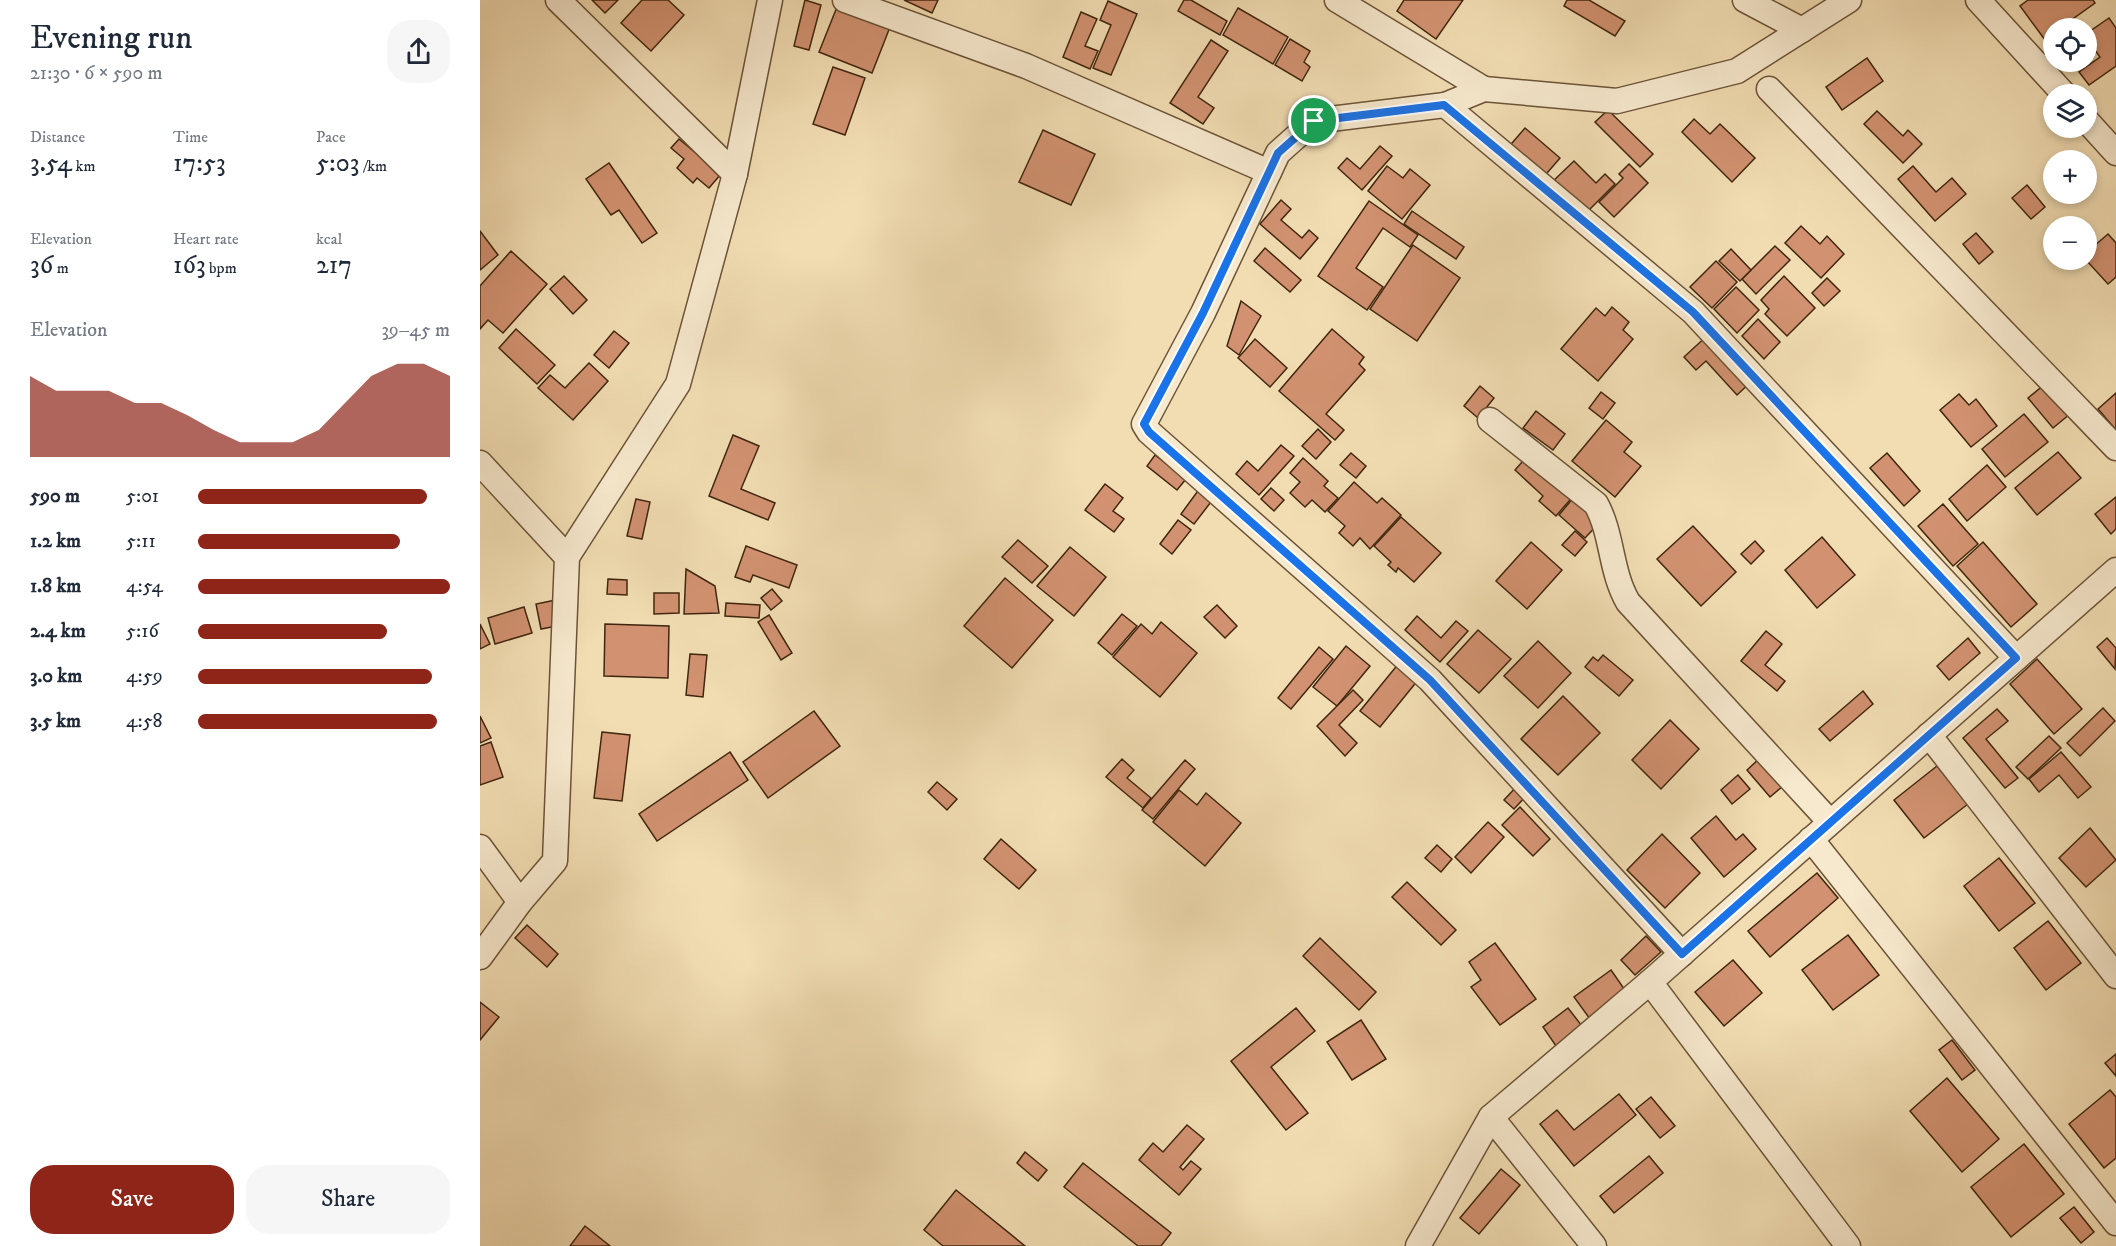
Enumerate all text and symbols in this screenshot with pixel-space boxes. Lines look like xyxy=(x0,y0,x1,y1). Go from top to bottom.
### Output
text: Evening run xyxy=(30,18,192,59)
map controls xyxy=(2043,18,2097,270)
button: locate xyxy=(2043,18,2097,72)
button: share xyxy=(387,20,450,83)
text: 21:30 · 6 × 590 m xyxy=(30,61,163,86)
button: layers xyxy=(2043,84,2097,138)
pin xyxy=(1288,95,1339,146)
icon: arrive xyxy=(1297,104,1330,137)
text: Distance xyxy=(30,127,85,147)
text: Time xyxy=(173,127,208,147)
text: Pace xyxy=(316,127,346,147)
text: 3.54 xyxy=(30,147,72,180)
text: 17:53 xyxy=(173,147,226,180)
text: 5:03 xyxy=(316,147,359,180)
button: + xyxy=(2043,150,2097,204)
text: km xyxy=(72,156,95,176)
text: /km xyxy=(359,156,387,176)
button: − xyxy=(2043,216,2097,270)
text: Elevation xyxy=(30,229,92,249)
text: Heart rate xyxy=(173,229,239,249)
text: kcal xyxy=(316,229,342,249)
text: 36 xyxy=(30,249,53,282)
text: 163 xyxy=(173,249,206,282)
text: 217 xyxy=(316,249,352,282)
text: m xyxy=(53,258,69,278)
text: bpm xyxy=(206,258,237,278)
text: Elevation xyxy=(30,318,107,343)
text: 39–45 m xyxy=(381,318,450,343)
text: 590 m xyxy=(30,484,80,509)
text: 5:01 xyxy=(126,484,159,509)
text: 1.2 km xyxy=(30,529,81,554)
text: 5:11 xyxy=(126,529,156,554)
text: 1.8 km xyxy=(30,574,81,599)
text: 4:54 xyxy=(126,574,163,599)
text: 2.4 km xyxy=(30,619,86,644)
text: 5:16 xyxy=(126,619,159,644)
text: 3.0 km xyxy=(30,664,82,689)
text: 4:59 xyxy=(126,664,163,689)
text: 3.5 km xyxy=(30,709,81,734)
text: 4:58 xyxy=(126,709,163,734)
button: Save xyxy=(30,1165,234,1234)
button: Share xyxy=(246,1165,450,1234)

